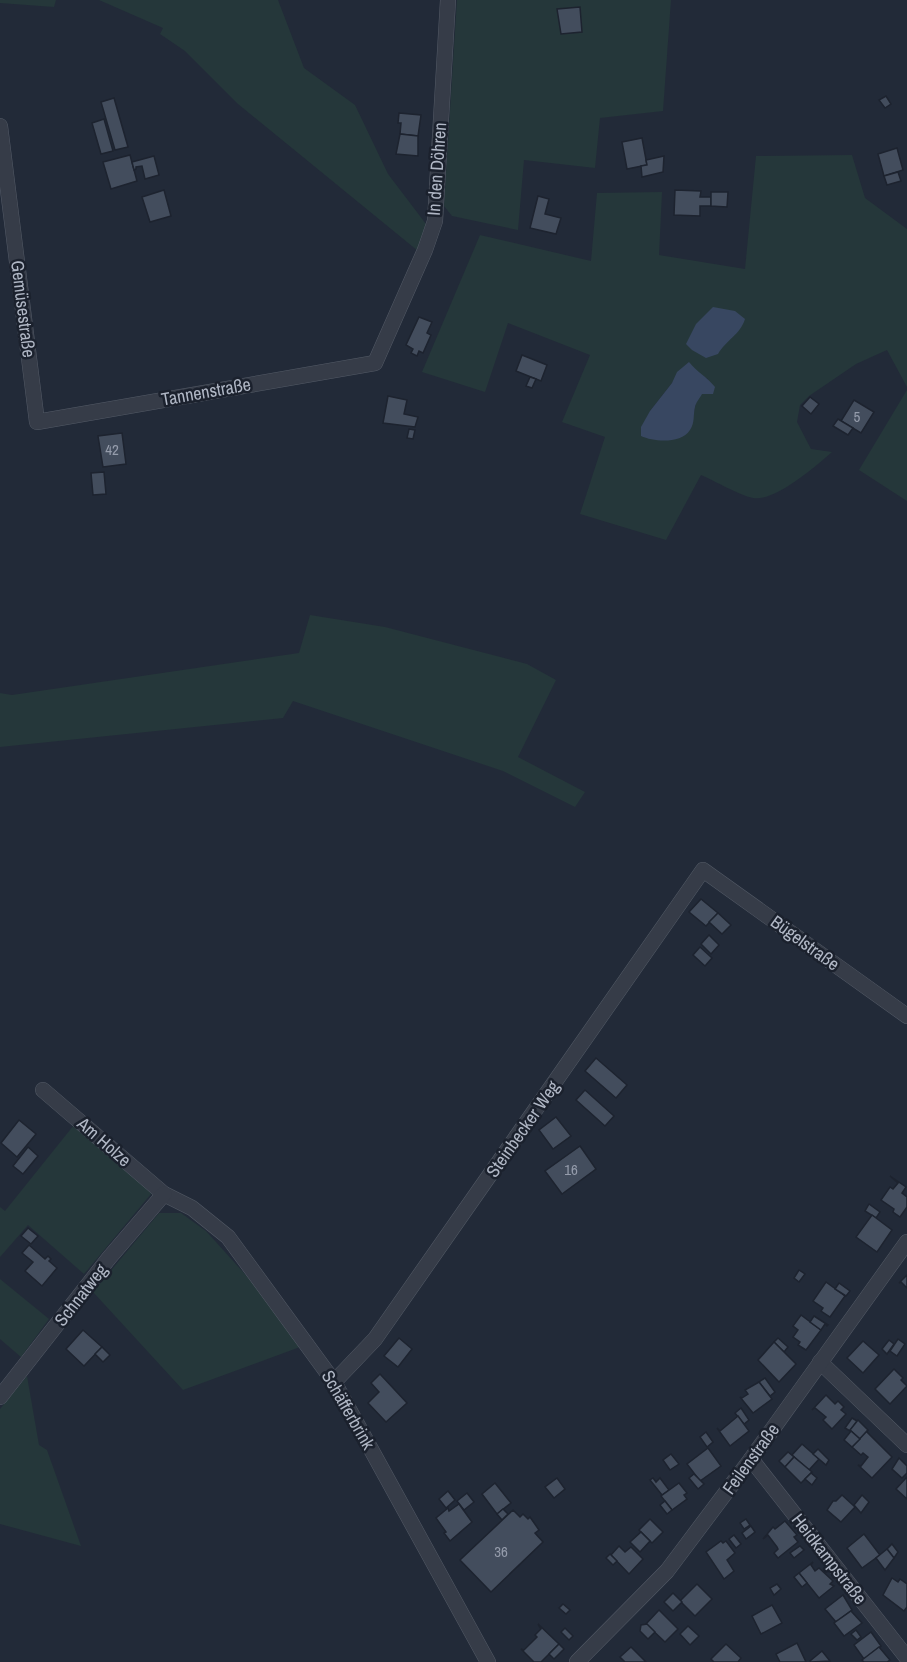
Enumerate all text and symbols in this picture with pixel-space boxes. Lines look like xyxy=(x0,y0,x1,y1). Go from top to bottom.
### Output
street label: In den Döhren xyxy=(421,121,452,216)
street label: Gemüsestraße xyxy=(5,259,42,359)
street label: Tannenstraße xyxy=(159,371,253,412)
house number: 5 xyxy=(854,406,861,427)
house number: 42 xyxy=(105,439,119,460)
street label: Bügelstraße xyxy=(766,909,845,976)
street label: Steinbecker Weg xyxy=(480,1075,566,1182)
street label: Am Holze xyxy=(71,1111,137,1172)
house number: 16 xyxy=(564,1159,578,1180)
street label: Schnatweg xyxy=(48,1258,113,1331)
street label: Schäfferbrink xyxy=(316,1366,381,1454)
street label: Feilenstraße xyxy=(716,1418,785,1499)
street label: Heidkampstraße xyxy=(786,1508,873,1609)
house number: 36 xyxy=(494,1541,508,1562)

